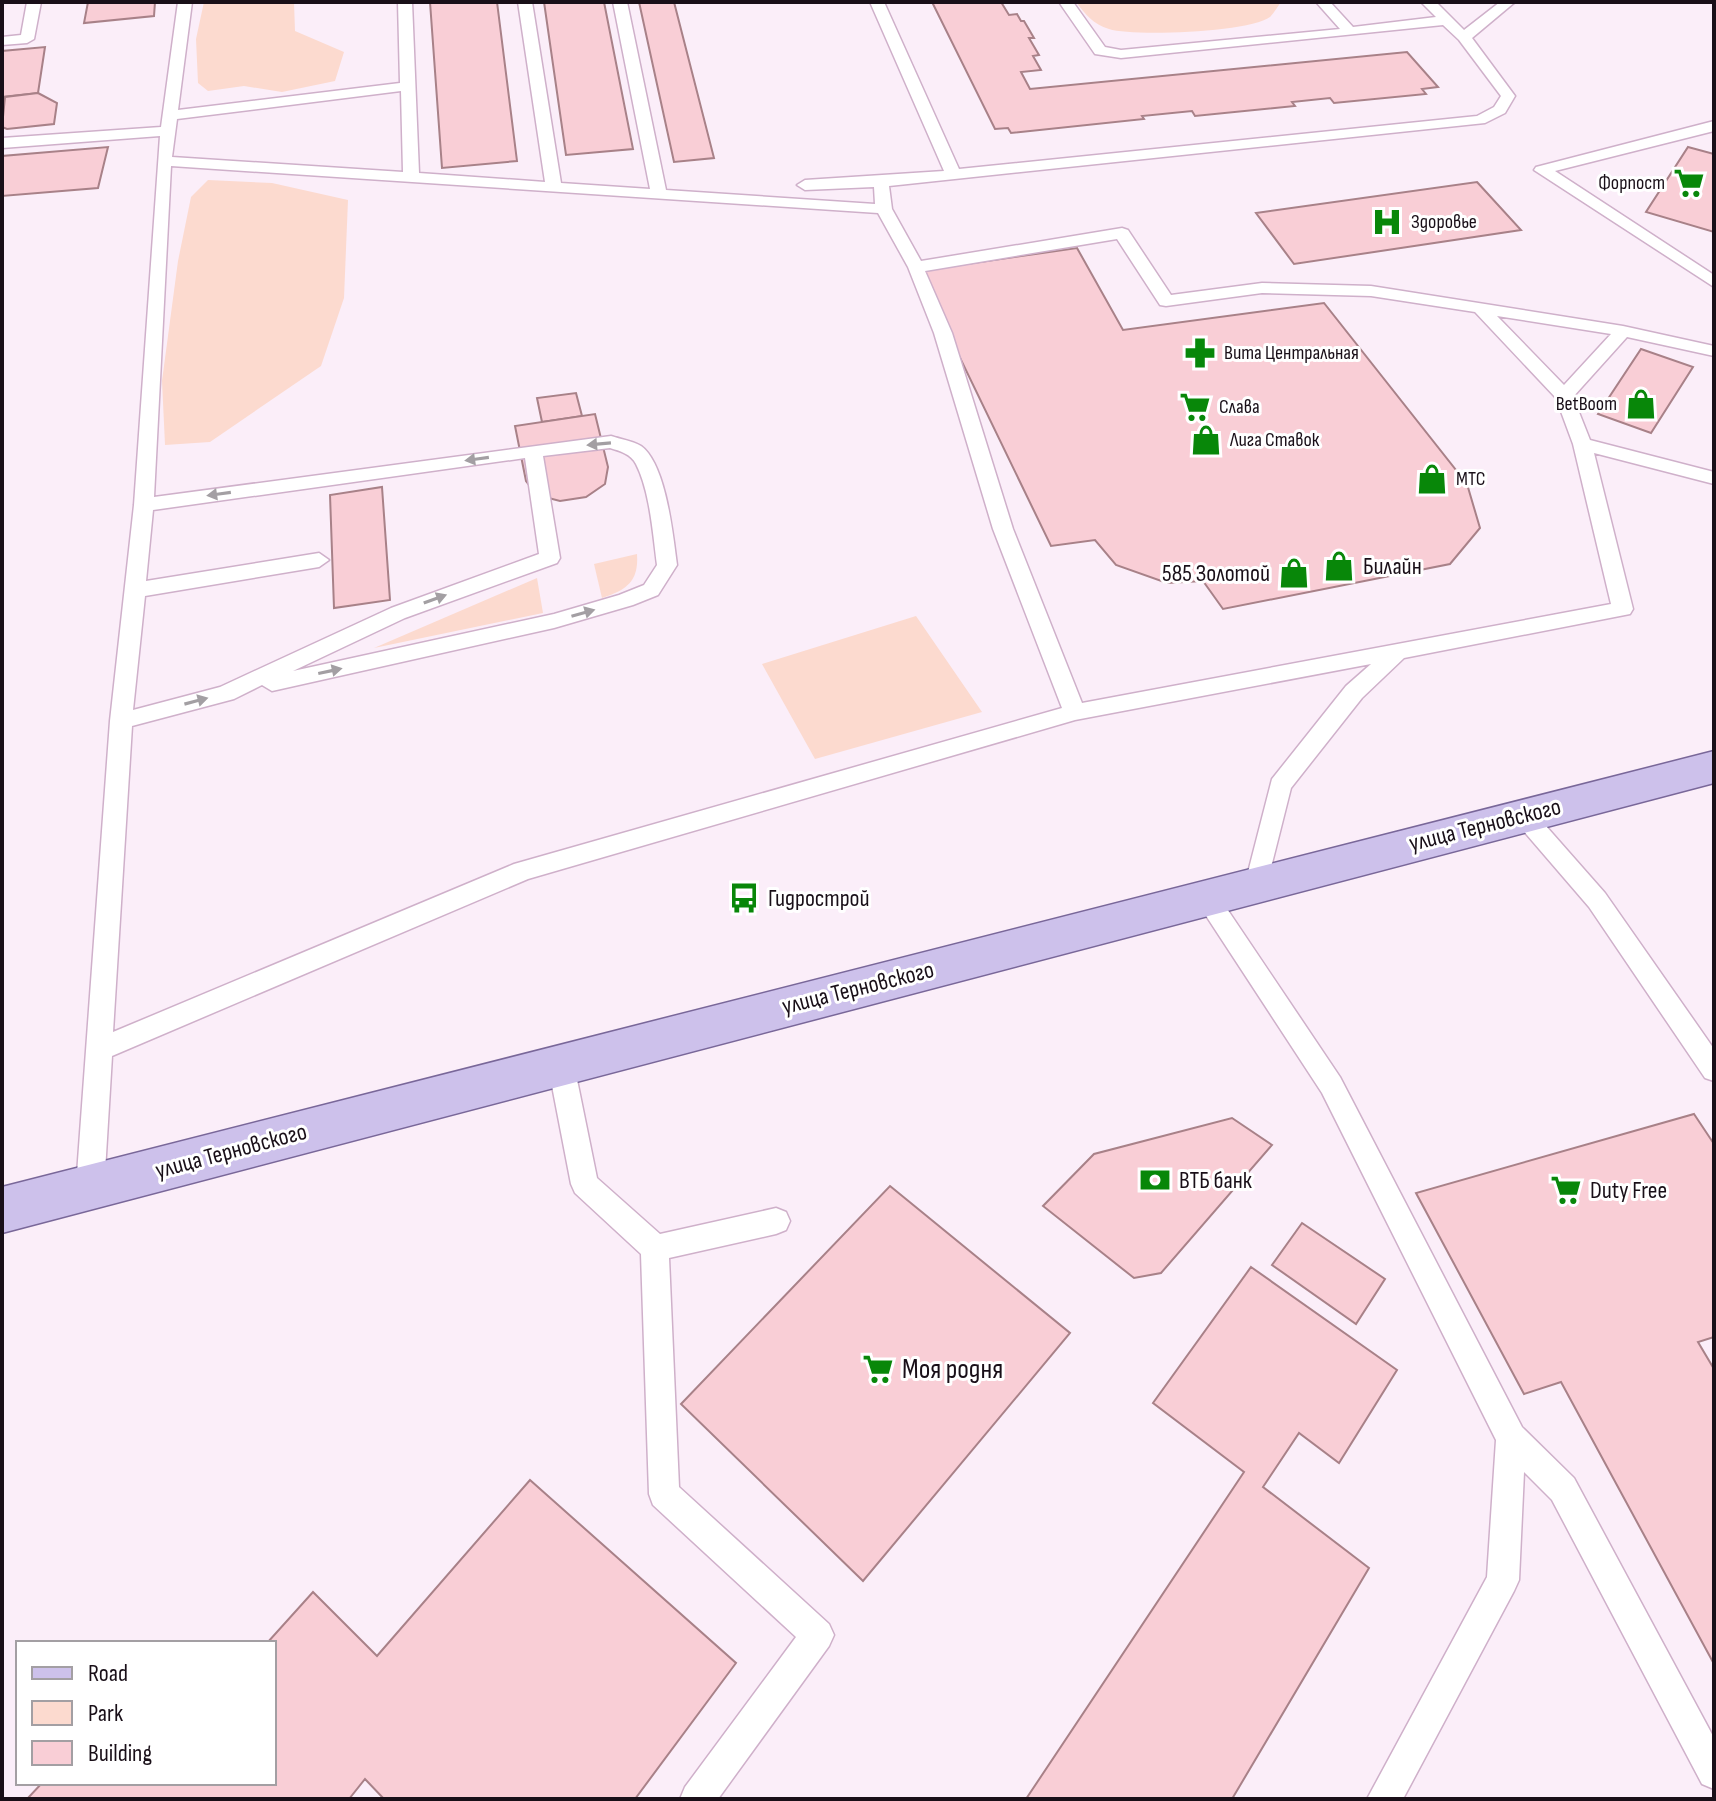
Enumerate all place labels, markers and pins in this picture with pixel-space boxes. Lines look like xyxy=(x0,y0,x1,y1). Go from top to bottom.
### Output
supermarket icon: Форпост xyxy=(1672,166,1706,200)
place label: Форпост xyxy=(1598,171,1665,195)
hospital icon: Здоровье xyxy=(1370,205,1404,239)
place label: Здоровье xyxy=(1411,210,1477,234)
pharmacy icon: Вита Центральная xyxy=(1183,336,1217,370)
place label: Вита Центральная xyxy=(1224,341,1359,365)
shop icon: BetBoom xyxy=(1624,387,1658,421)
supermarket icon: Слава xyxy=(1178,390,1212,424)
place label: BetBoom xyxy=(1556,392,1617,416)
place label: Слава xyxy=(1219,395,1260,419)
shop icon: Лига Ставок xyxy=(1189,423,1223,457)
place label: Лига Ставок xyxy=(1229,428,1320,452)
shop icon: МТС xyxy=(1415,462,1449,496)
place label: МТС xyxy=(1456,467,1485,491)
shop icon: Билайн xyxy=(1322,549,1356,583)
place label: Билайн xyxy=(1363,552,1422,581)
shop icon: 585 Золотой xyxy=(1277,556,1311,590)
place label: 585 Золотой xyxy=(1162,559,1270,588)
bus stop icon: Гидрострой xyxy=(727,881,761,915)
place label: Гидрострой xyxy=(768,884,870,913)
bank icon: ВТБ банк xyxy=(1138,1163,1172,1197)
place label: ВТБ банк xyxy=(1179,1166,1253,1195)
supermarket icon: Duty Free xyxy=(1549,1173,1583,1207)
place label: Duty Free xyxy=(1590,1176,1667,1205)
supermarket icon: Моя родня xyxy=(861,1352,895,1386)
place label: Моя родня xyxy=(902,1353,1003,1386)

